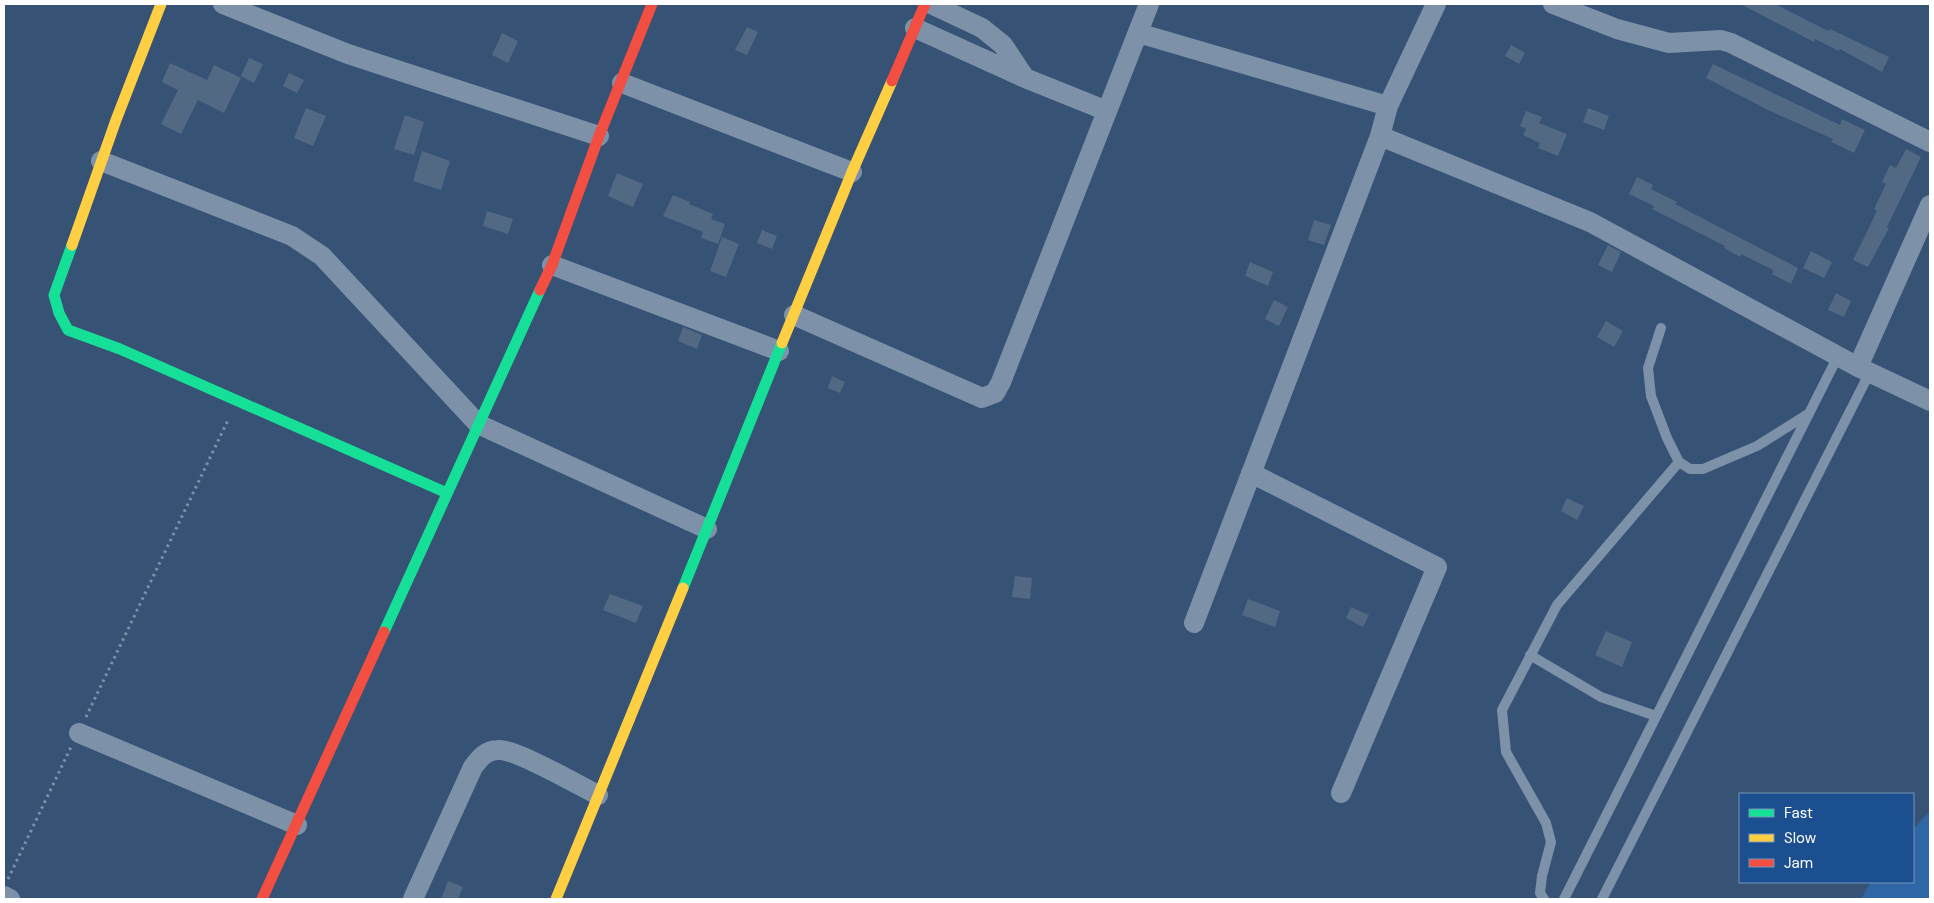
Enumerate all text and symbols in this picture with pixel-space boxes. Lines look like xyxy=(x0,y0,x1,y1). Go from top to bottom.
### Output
legend xyxy=(1739,793,1914,883)
text: Fast xyxy=(1784,803,1813,823)
text: Slow xyxy=(1784,828,1817,848)
text: Jam xyxy=(1784,853,1813,873)

